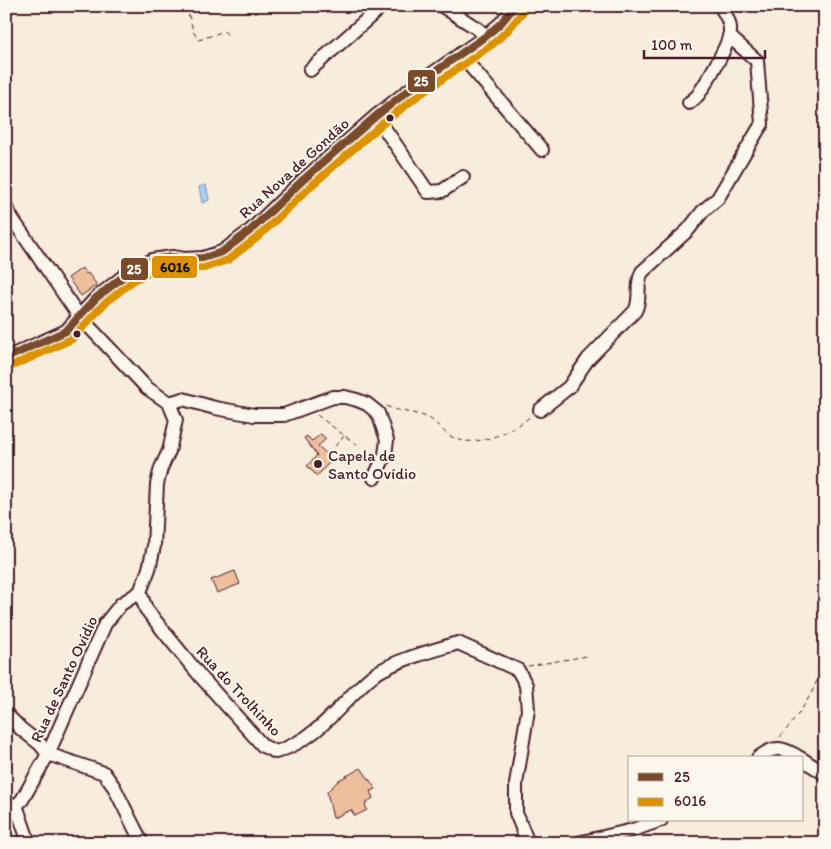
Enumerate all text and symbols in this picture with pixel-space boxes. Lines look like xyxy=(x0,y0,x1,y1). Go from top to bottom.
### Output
scale bar xyxy=(644,28,765,60)
text: 100 m xyxy=(651,36,693,54)
line badge: 25 xyxy=(407,69,436,93)
text: 25 xyxy=(414,73,429,90)
unlabelled marker xyxy=(385,113,395,123)
street label: Rua Nova de Gondão xyxy=(235,114,353,222)
line badge: 6016 xyxy=(151,255,198,279)
line badge: 25 xyxy=(120,257,149,281)
text: 6016 xyxy=(160,259,191,276)
text: 25 xyxy=(127,261,142,278)
unlabelled marker xyxy=(72,329,82,339)
place label: Capela de Santo Ovídio xyxy=(328,446,416,483)
marker: Capela de Santo Ovídio xyxy=(312,458,324,470)
street label: Rua de Santo Ovídio xyxy=(26,613,102,745)
street label: Rua do Trolhinho xyxy=(192,642,286,740)
legend xyxy=(628,756,804,822)
text: 25 xyxy=(674,768,690,786)
text: 6016 xyxy=(674,792,706,810)

